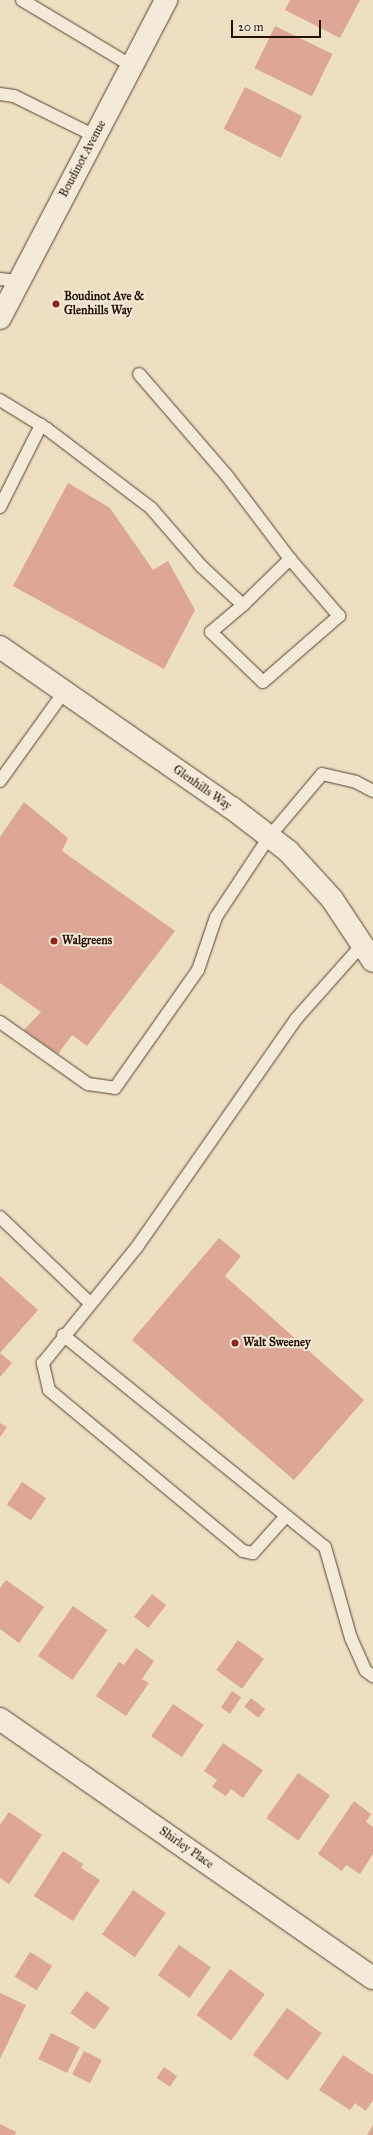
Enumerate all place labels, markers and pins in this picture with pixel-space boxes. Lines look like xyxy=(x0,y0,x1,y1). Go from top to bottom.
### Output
place label: Boudinot Ave & Glenhills Way xyxy=(64,290,144,318)
marker: Boudinot Ave & Glenhills Way xyxy=(51,299,61,309)
place label: Walgreens xyxy=(62,934,112,948)
marker: Walgreens xyxy=(49,936,59,946)
place label: Walt Sweeney xyxy=(243,1336,311,1350)
marker: Walt Sweeney xyxy=(230,1338,240,1348)

